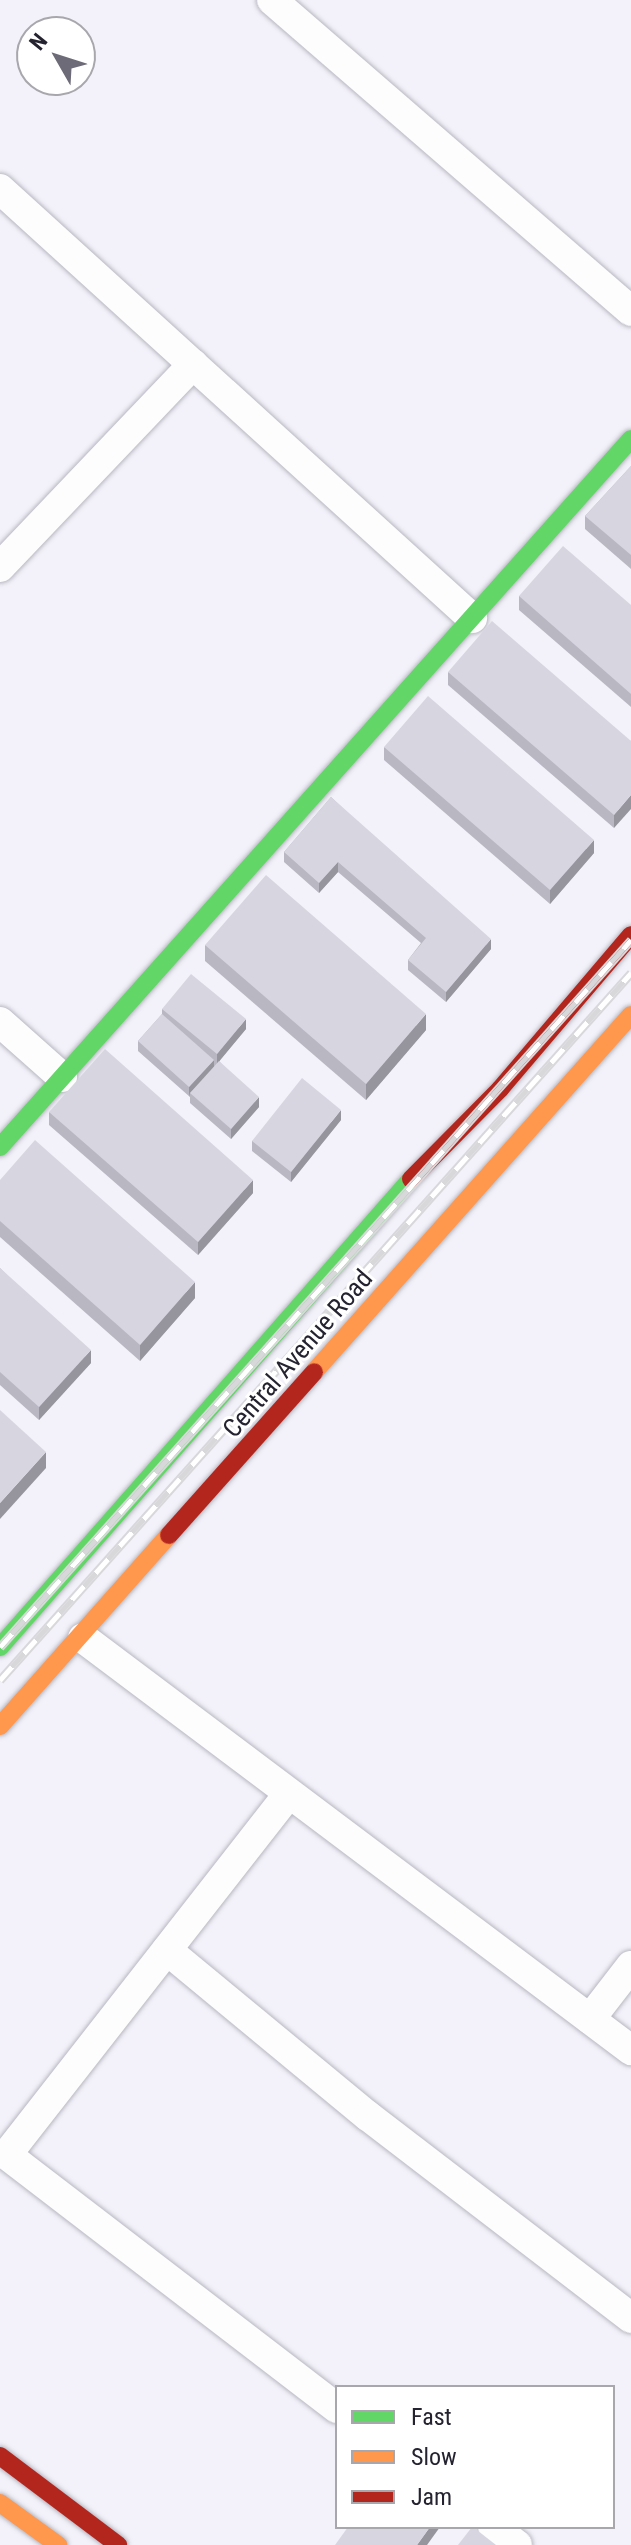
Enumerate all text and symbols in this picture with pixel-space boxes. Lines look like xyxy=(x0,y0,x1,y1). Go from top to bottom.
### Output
north arrow xyxy=(16,16,96,96)
text: N xyxy=(25,29,52,55)
street label: Central Avenue Road xyxy=(217,1264,379,1444)
legend xyxy=(335,2385,615,2529)
text: Fast xyxy=(411,2403,452,2431)
text: Slow xyxy=(411,2443,457,2471)
text: Jam xyxy=(411,2483,452,2511)

